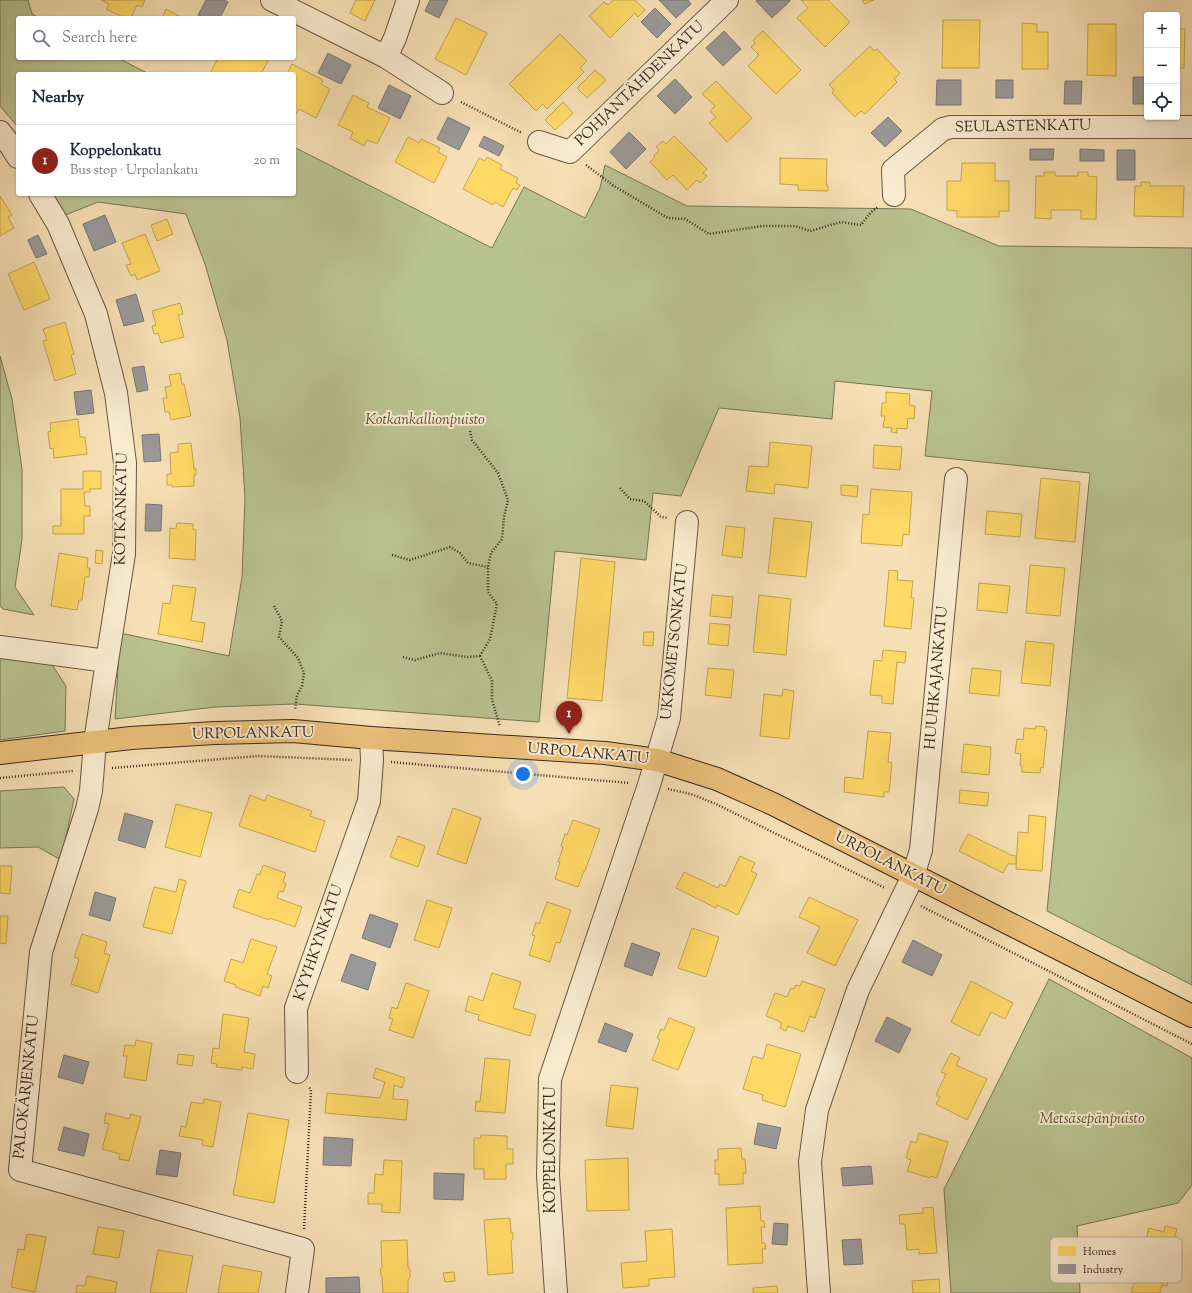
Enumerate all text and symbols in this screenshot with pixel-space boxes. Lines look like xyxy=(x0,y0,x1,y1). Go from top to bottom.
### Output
map controls xyxy=(1144,12,1180,120)
button: + xyxy=(1144,12,1180,48)
search box xyxy=(16,16,296,60)
street label: POHJANTÄHDENKATU xyxy=(570,16,709,151)
icon: search xyxy=(30,27,52,49)
text: Search here xyxy=(62,28,137,49)
button: − xyxy=(1144,48,1180,84)
button: locate xyxy=(1144,84,1180,120)
text: Nearby xyxy=(32,86,84,110)
street label: SEULASTENKATU xyxy=(955,115,1091,139)
text: Koppelonkatu xyxy=(70,141,162,162)
text: 1 xyxy=(43,152,47,170)
text: 20 m xyxy=(254,152,280,170)
text: Bus stop · Urpolankatu xyxy=(70,162,198,180)
park label: Kotkankallionpuisto xyxy=(365,410,485,431)
street label: KOTKANKATU xyxy=(111,452,133,566)
street label: UKKOMETSONKATU xyxy=(656,563,694,721)
street label: HUUHKAJANKATU xyxy=(920,605,954,751)
pin: 1 xyxy=(556,701,582,734)
street label: URPOLANKATU xyxy=(192,722,314,746)
street label: URPOLANKATU xyxy=(526,738,650,770)
your location xyxy=(513,764,533,784)
street label: URPOLANKATU xyxy=(831,827,949,901)
street label: KYYHKYNKATU xyxy=(289,882,349,1004)
street label: PALOKÄRJENKATU xyxy=(8,1014,45,1160)
street label: KOPPELONKATU xyxy=(541,1086,562,1214)
park label: Metsäsepänpuisto xyxy=(1039,1109,1145,1130)
legend xyxy=(1050,1237,1182,1283)
text: Homes xyxy=(1083,1244,1116,1260)
text: Industry xyxy=(1083,1262,1124,1278)

